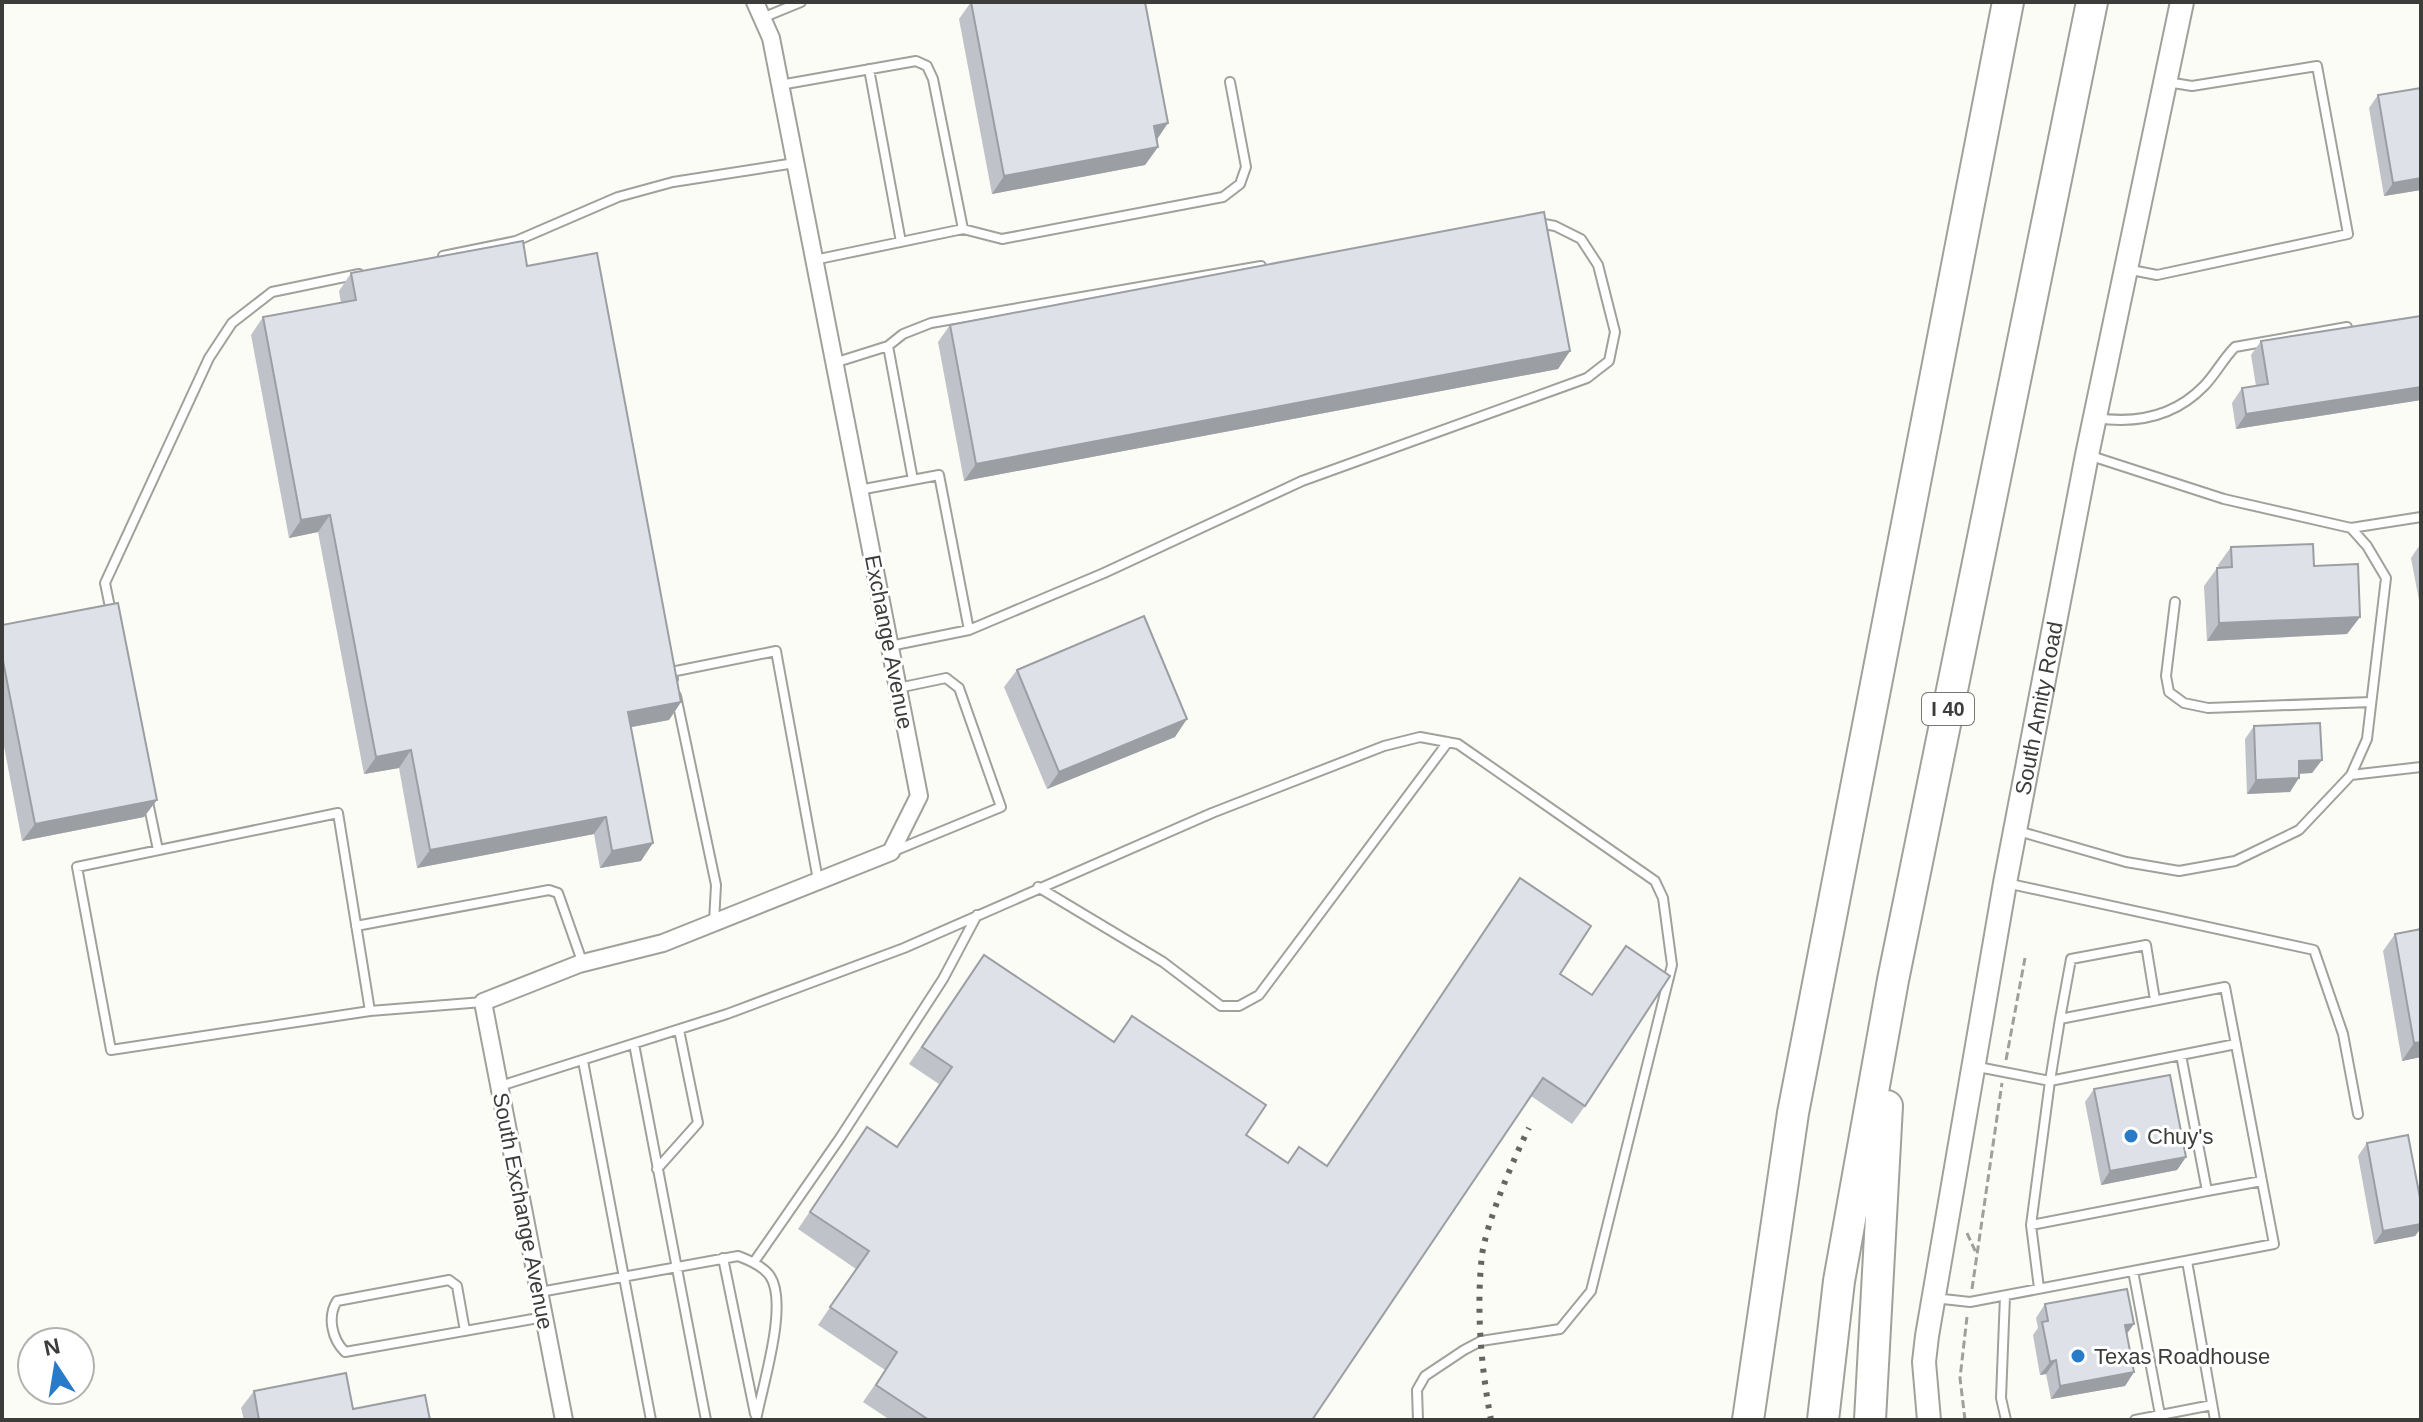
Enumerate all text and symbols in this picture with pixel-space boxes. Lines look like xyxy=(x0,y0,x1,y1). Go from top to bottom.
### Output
street label: Exchange Avenue xyxy=(860,553,918,731)
street label: South Amity Road xyxy=(2010,619,2067,797)
road number: I 40 xyxy=(1922,693,1974,725)
street label: South Exchange Avenue xyxy=(488,1091,558,1331)
place label: Chuy's xyxy=(2147,1124,2214,1149)
marker: Chuy's xyxy=(2122,1127,2140,1145)
north arrow xyxy=(16,1326,96,1406)
text: N xyxy=(42,1333,62,1361)
place label: Texas Roadhouse xyxy=(2094,1344,2270,1369)
marker: Texas Roadhouse xyxy=(2069,1347,2087,1365)

